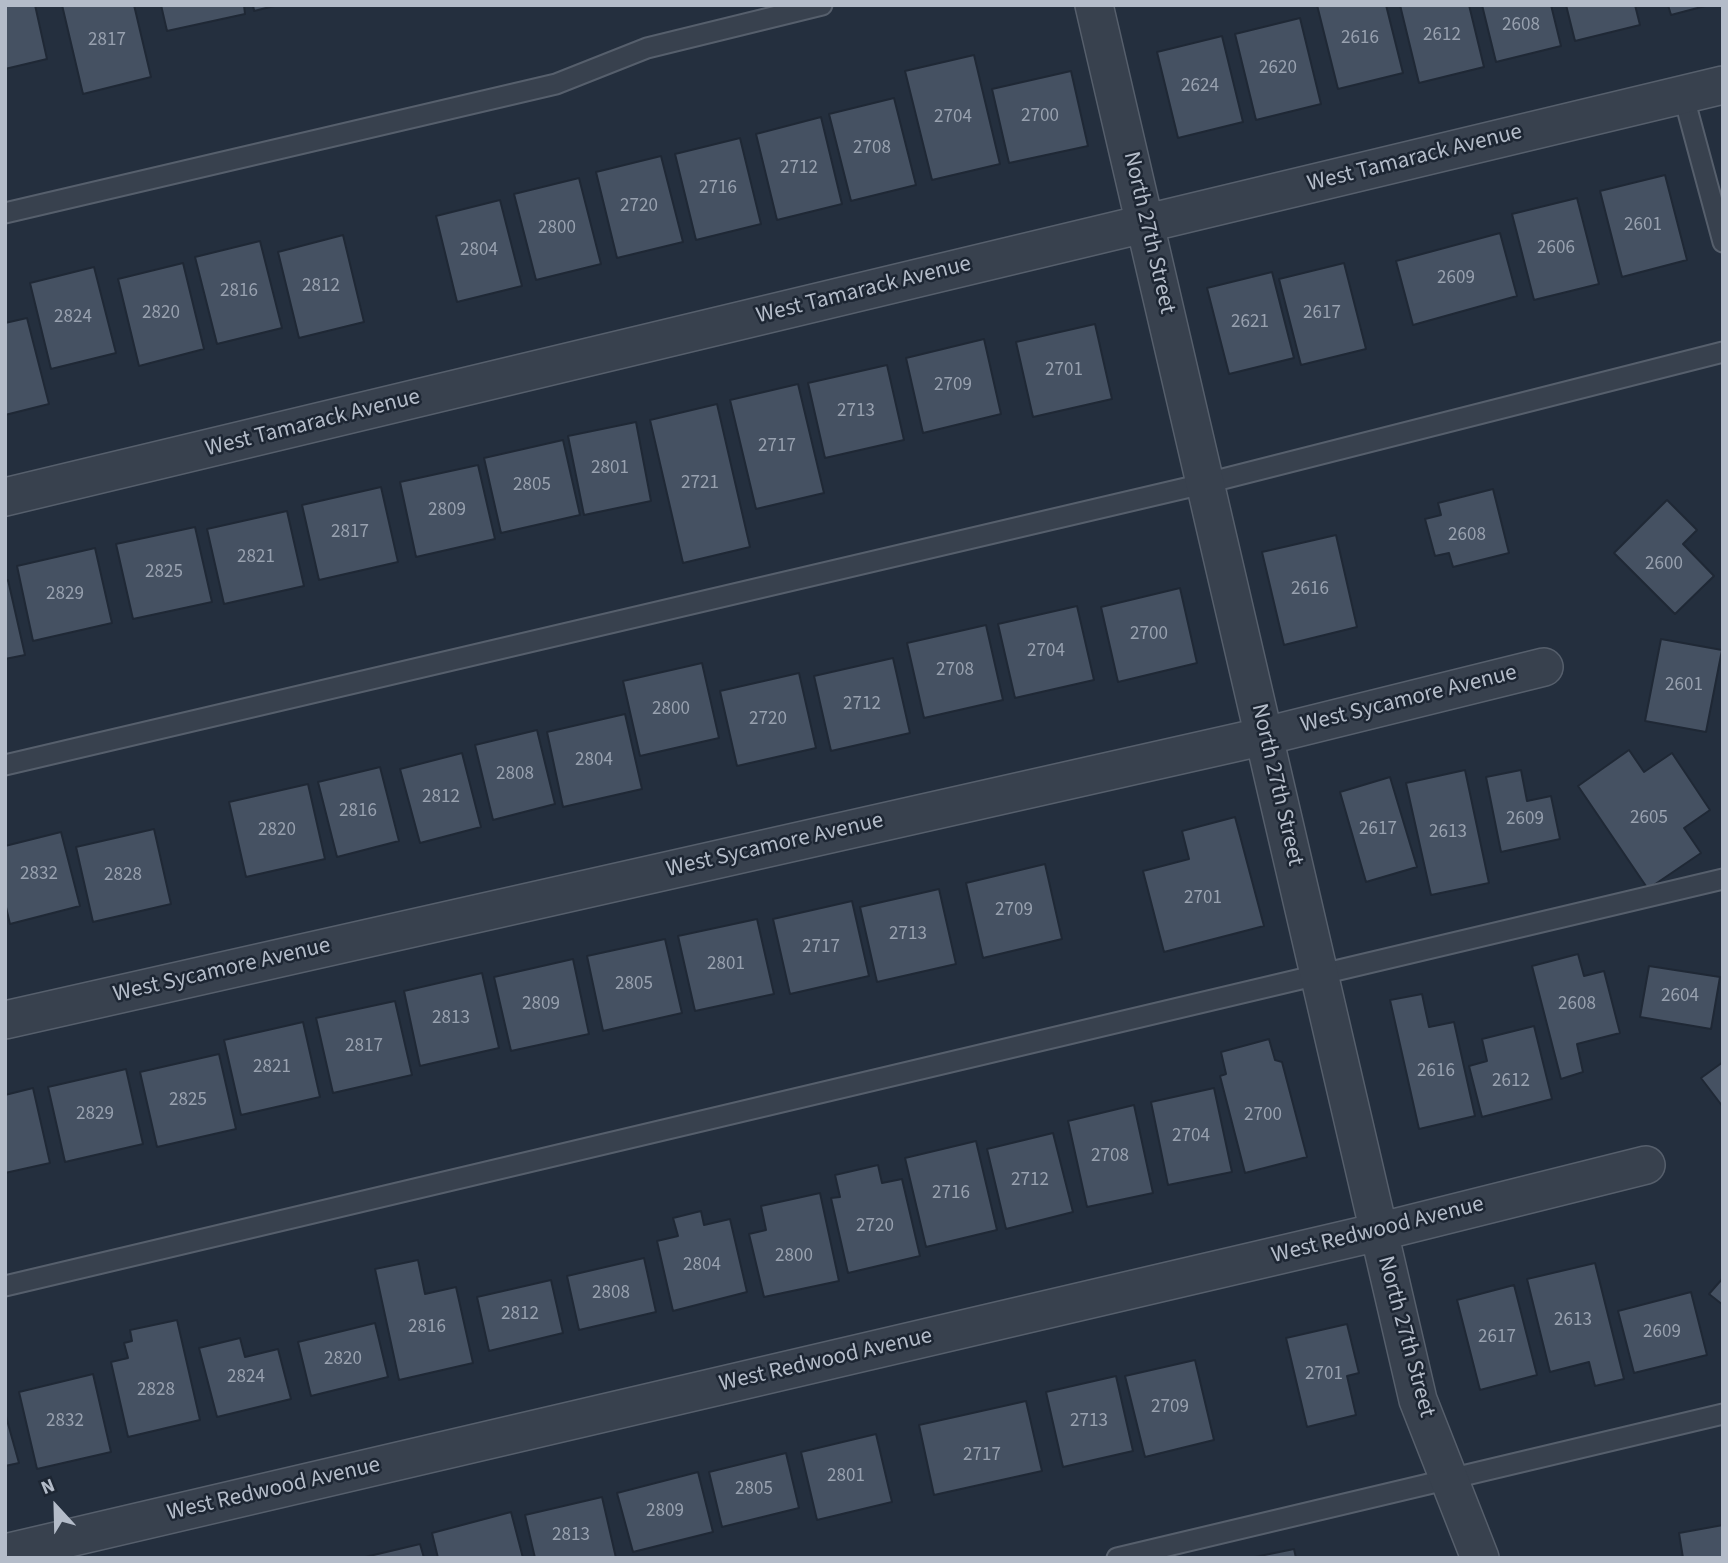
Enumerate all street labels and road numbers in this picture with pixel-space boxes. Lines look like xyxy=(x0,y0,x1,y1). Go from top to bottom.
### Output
street label: West Tamarack Avenue xyxy=(1305,119,1525,199)
street label: North 27th Street xyxy=(1116,149,1180,317)
street label: West Tamarack Avenue xyxy=(754,251,974,331)
street label: West Tamarack Avenue xyxy=(203,384,423,464)
street label: West Sycamore Avenue xyxy=(1298,660,1520,740)
street label: North 27th Street xyxy=(1244,701,1308,869)
street label: West Sycamore Avenue xyxy=(664,808,886,884)
street label: West Sycamore Avenue xyxy=(111,933,333,1009)
street label: West Redwood Avenue xyxy=(1269,1191,1487,1271)
street label: North 27th Street xyxy=(1370,1253,1440,1421)
street label: West Redwood Avenue xyxy=(717,1323,935,1399)
street label: West Redwood Avenue xyxy=(165,1452,383,1528)

